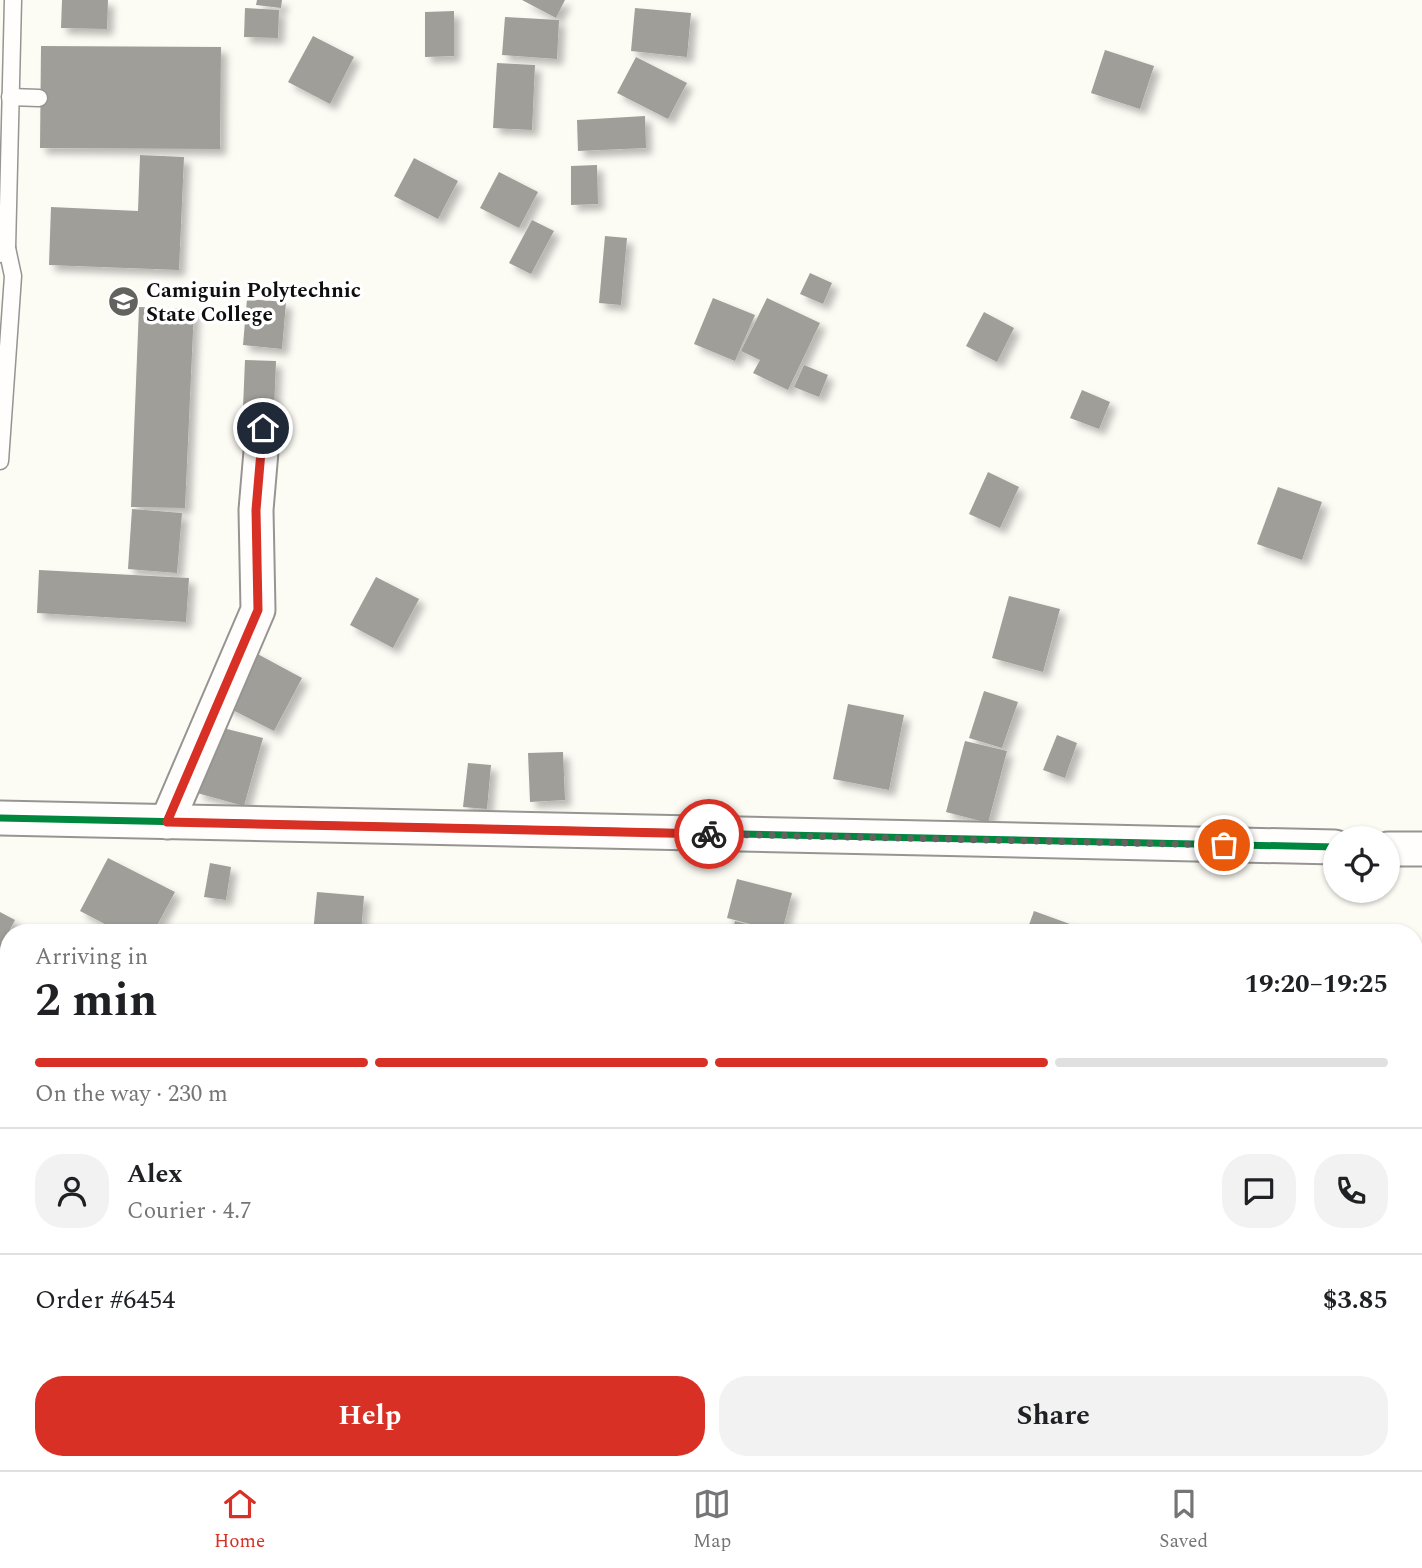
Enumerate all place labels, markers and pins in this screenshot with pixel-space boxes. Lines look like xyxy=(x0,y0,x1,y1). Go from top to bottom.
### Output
place label: Camiguin Polytechnic State College xyxy=(146,275,361,331)
school or university icon: Camiguin Polytechnic State College xyxy=(106,285,140,319)
pin xyxy=(233,398,293,458)
pin xyxy=(1194,815,1254,875)

